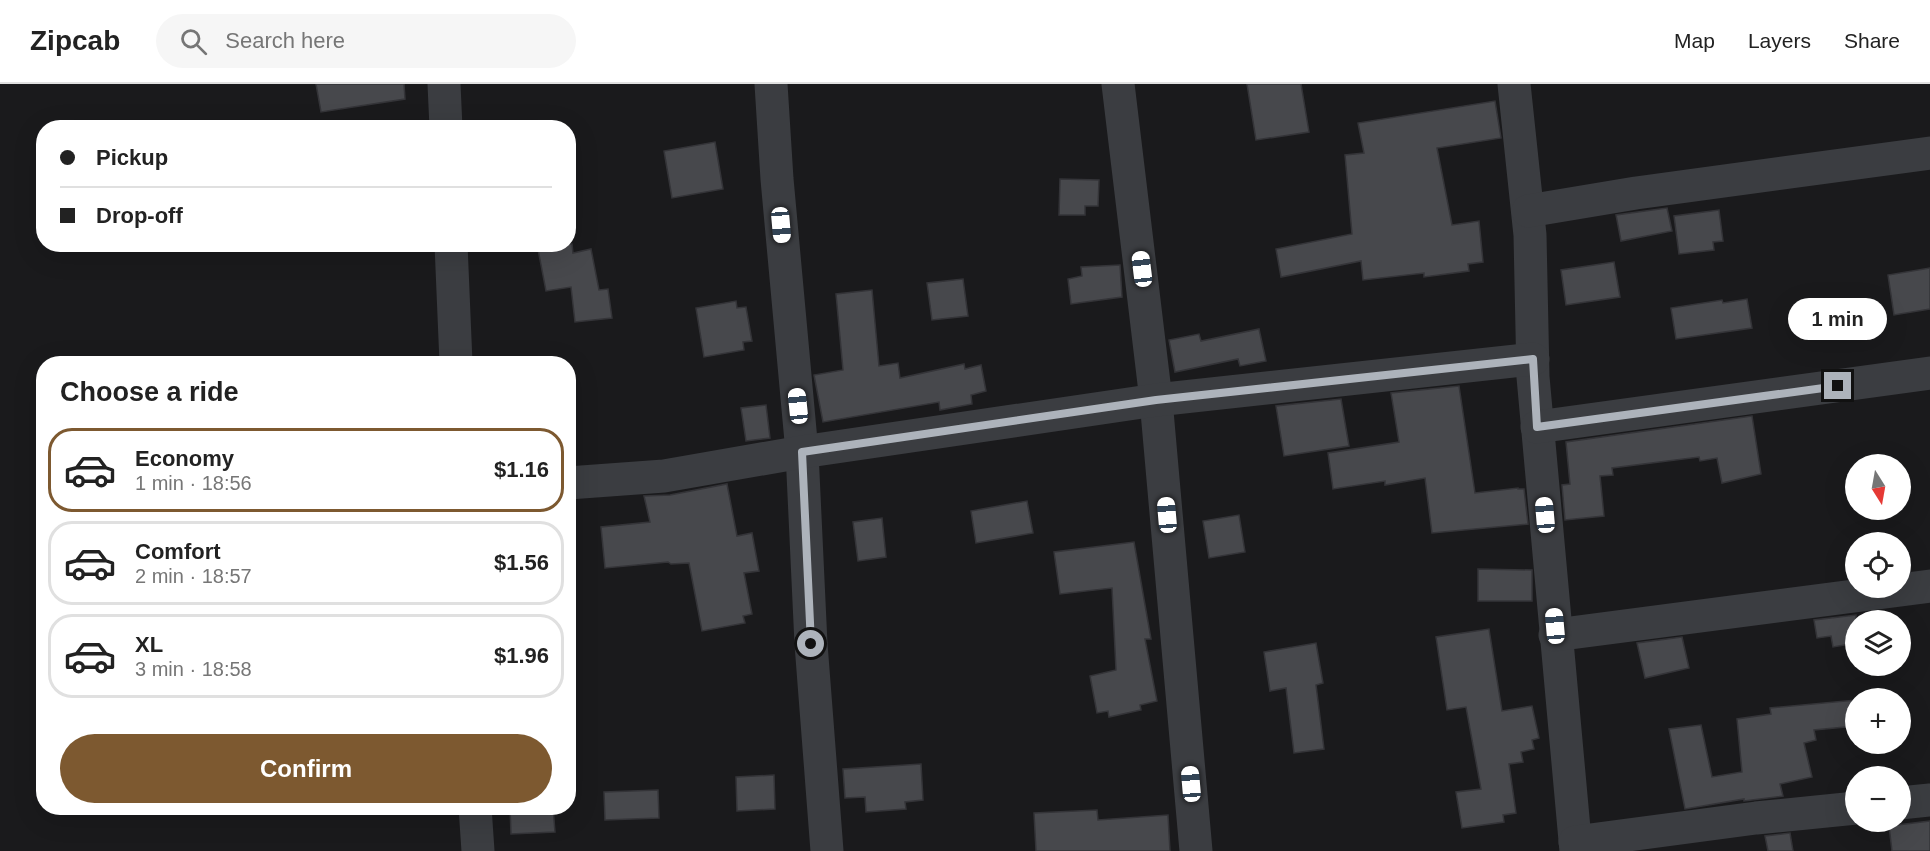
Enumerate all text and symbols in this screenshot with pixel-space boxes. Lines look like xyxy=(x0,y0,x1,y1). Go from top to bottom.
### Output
search box xyxy=(156,14,576,68)
text: Zipcab xyxy=(30,25,120,56)
icon: search xyxy=(177,25,210,58)
text: Search here xyxy=(225,28,345,53)
text: Map xyxy=(1674,29,1715,52)
text: Layers xyxy=(1748,29,1811,52)
text: Share xyxy=(1844,29,1900,52)
text: Pickup xyxy=(96,145,168,170)
text: Drop-off xyxy=(96,203,183,228)
car xyxy=(770,206,792,244)
car xyxy=(1131,250,1153,288)
callout: 1 min xyxy=(1788,299,1888,341)
text: 1 min xyxy=(1811,308,1864,330)
route end xyxy=(1824,372,1851,399)
text: Choose a ride xyxy=(60,377,239,407)
car xyxy=(787,387,809,425)
icon: car xyxy=(63,443,117,497)
text: Economy xyxy=(135,446,234,471)
north arrow xyxy=(1845,454,1911,520)
map controls xyxy=(1845,454,1911,832)
text: $1.16 xyxy=(494,457,549,482)
text: 1 min · 18:56 xyxy=(135,472,252,494)
car xyxy=(1156,496,1178,534)
car xyxy=(1534,496,1556,534)
button: locate xyxy=(1845,532,1911,598)
icon: car xyxy=(63,536,117,590)
text: Comfort xyxy=(135,539,221,564)
text: $1.56 xyxy=(494,550,549,575)
text: 2 min · 18:57 xyxy=(135,565,252,587)
car xyxy=(1544,607,1566,645)
button: layers xyxy=(1845,610,1911,676)
icon: car xyxy=(63,629,117,683)
route start xyxy=(797,630,824,657)
text: XL xyxy=(135,632,163,657)
text: $1.96 xyxy=(494,643,549,668)
text: 3 min · 18:58 xyxy=(135,658,252,680)
button: + xyxy=(1845,688,1911,754)
button: Confirm xyxy=(60,734,552,803)
car xyxy=(1180,765,1202,803)
button: − xyxy=(1845,766,1911,832)

